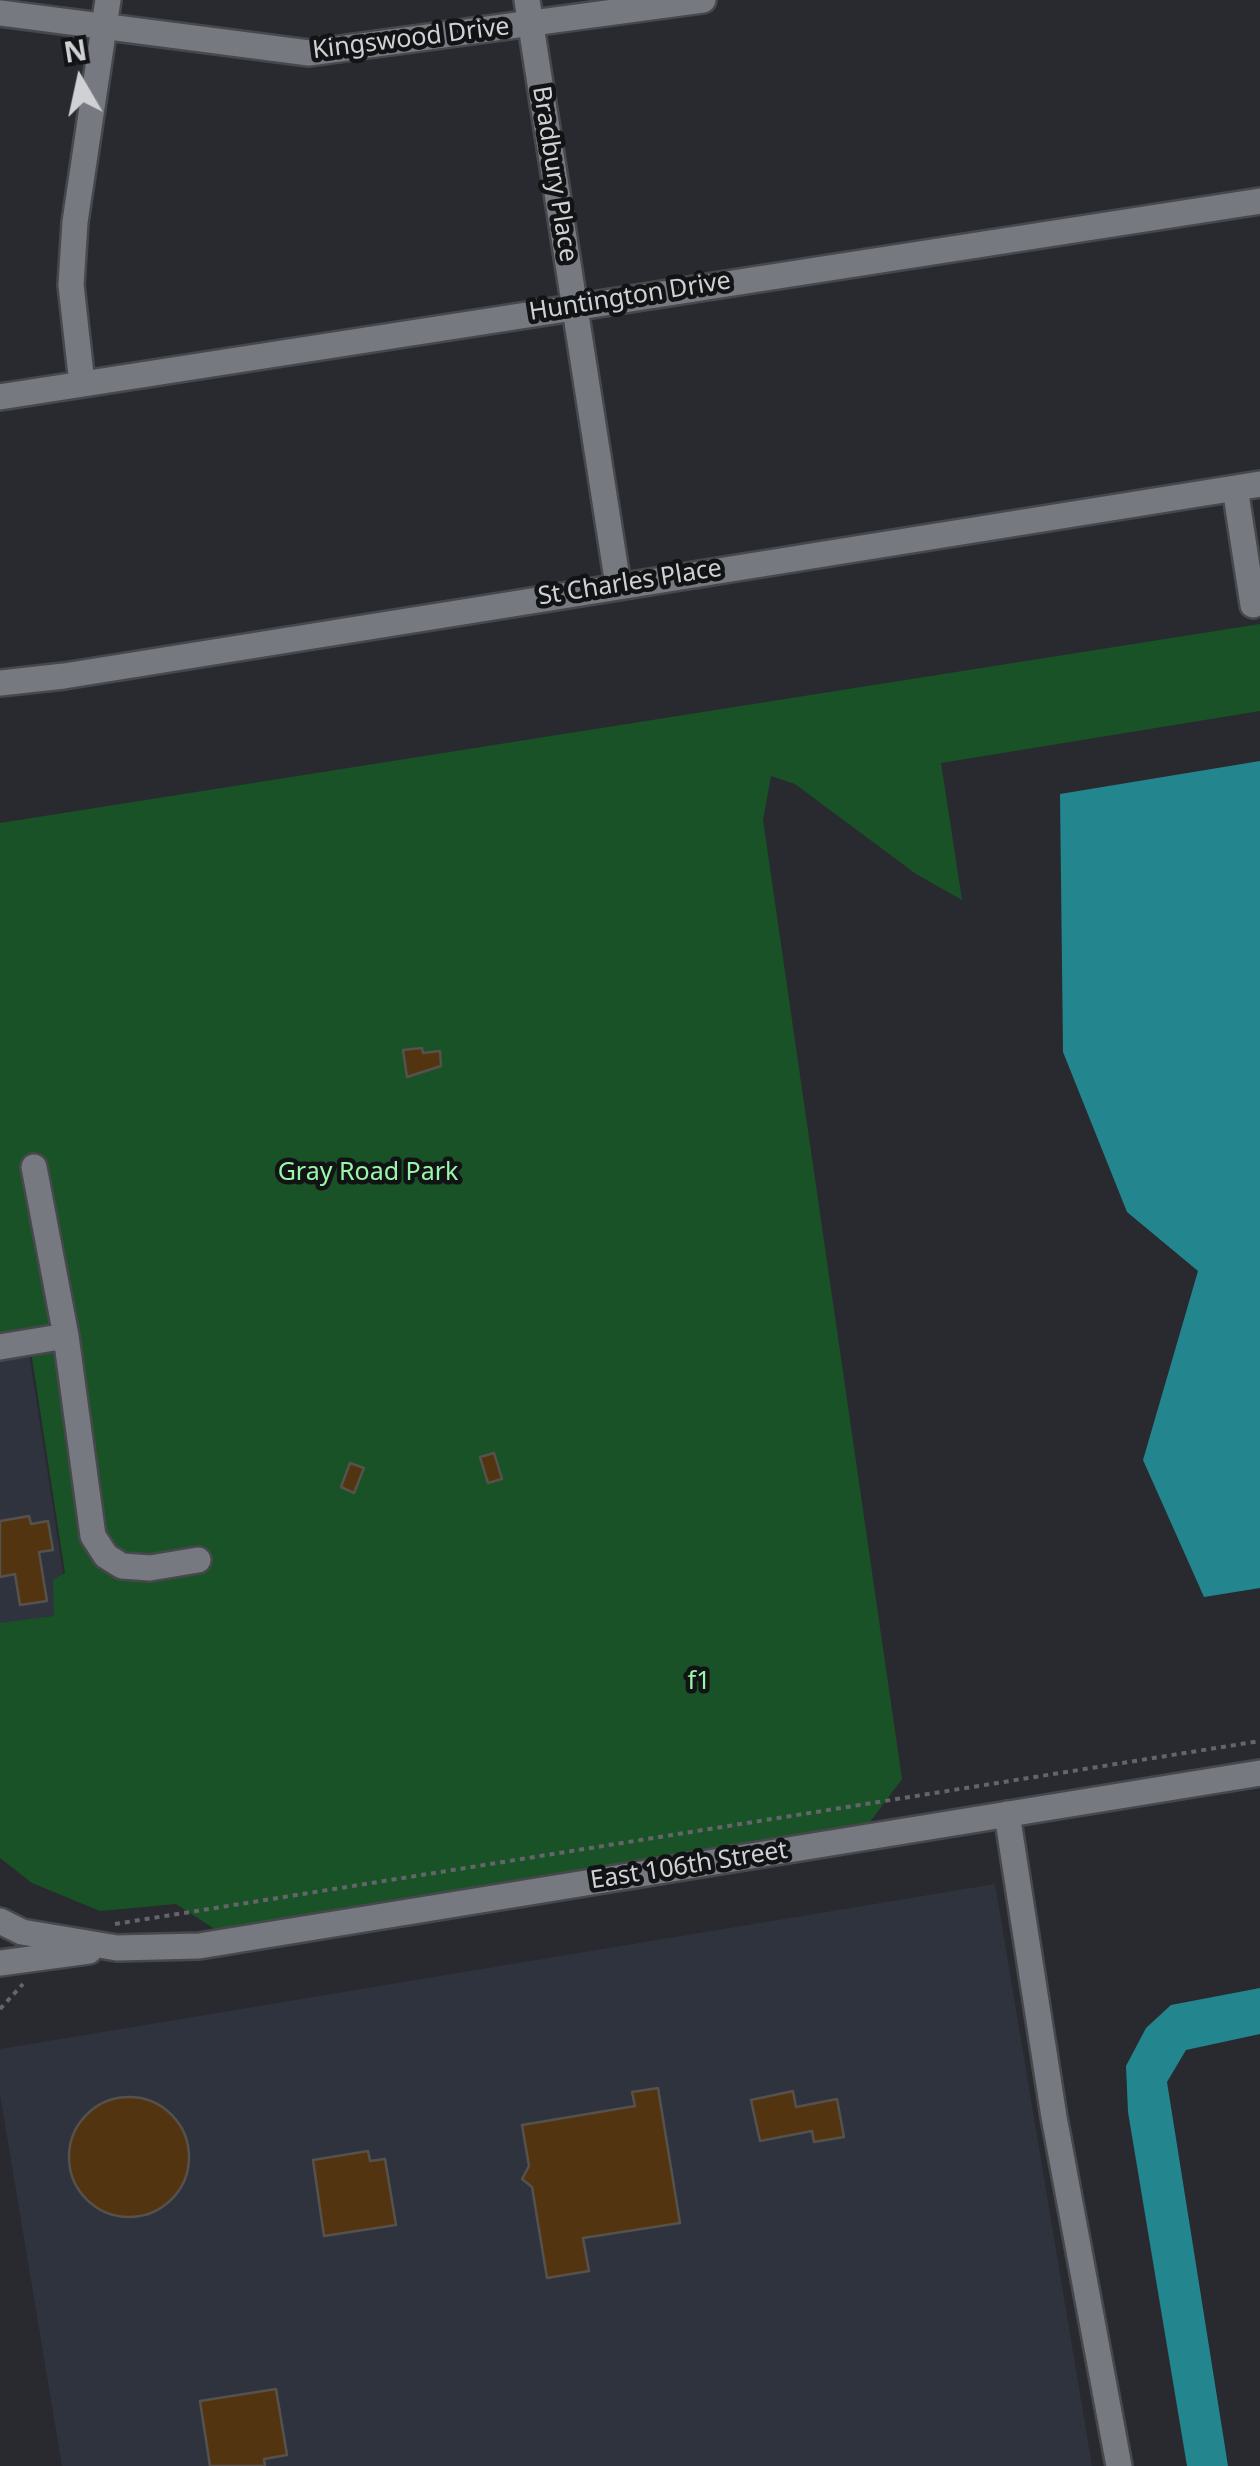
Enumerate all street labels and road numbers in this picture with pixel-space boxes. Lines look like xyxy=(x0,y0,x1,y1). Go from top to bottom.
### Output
street label: Kingswood Drive xyxy=(311,12,511,66)
street label: Bradbury Place xyxy=(525,84,583,264)
street label: Huntington Drive xyxy=(527,266,733,328)
street label: St Charles Place xyxy=(536,554,724,612)
street label: East 106th Street xyxy=(588,1836,790,1896)

